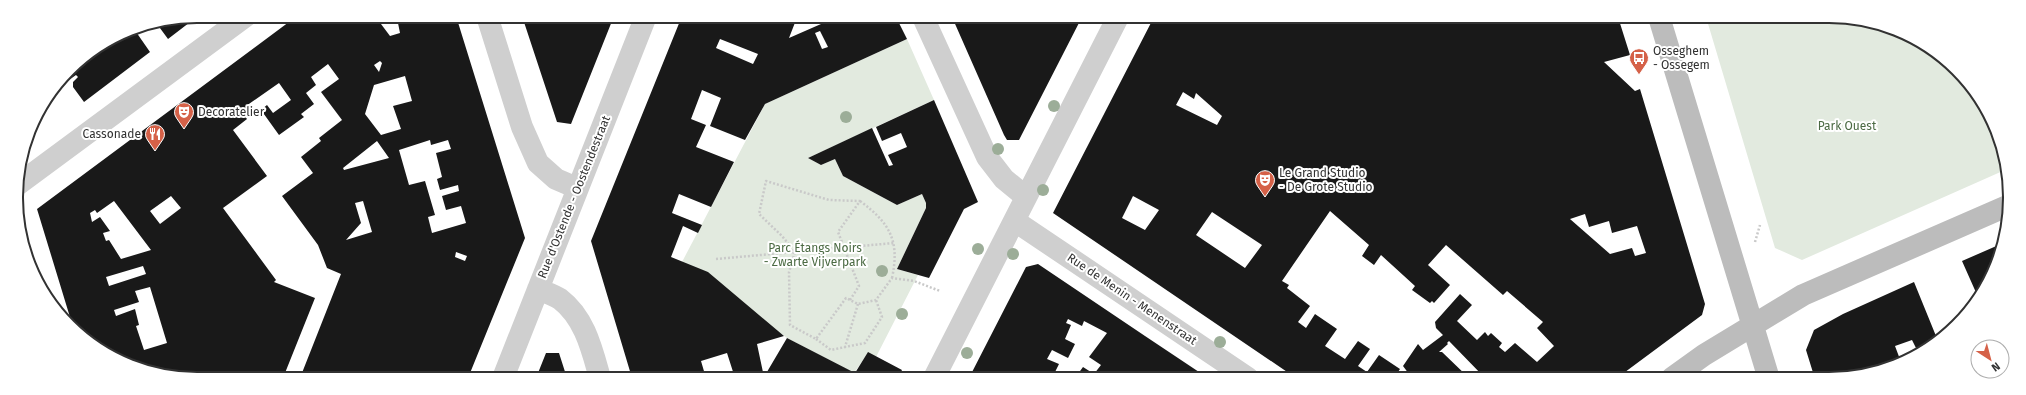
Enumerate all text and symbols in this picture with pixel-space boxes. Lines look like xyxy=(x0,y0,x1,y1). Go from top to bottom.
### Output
place label: Osseghem - Ossegem xyxy=(1653,44,1710,72)
bus stop icon: Osseghem - Ossegem xyxy=(1628,47,1650,75)
theatre icon: Decoratelier xyxy=(173,101,195,129)
place label: Decoratelier xyxy=(198,105,265,119)
street label: Rue d'Ostende - Oostendestraat xyxy=(535,113,613,280)
park label: Park Ouest xyxy=(1818,119,1877,133)
restaurant icon: Cassonade xyxy=(144,123,166,151)
place label: Cassonade xyxy=(83,127,141,141)
place label: Le Grand Studio - De Grote Studio xyxy=(1279,166,1373,194)
theatre icon: Le Grand Studio - De Grote Studio xyxy=(1254,169,1276,197)
park label: Parc Étangs Noirs - Zwarte Vijverpark xyxy=(764,240,867,269)
street label: Rue de Menin - Menenstraat xyxy=(1065,250,1200,348)
north arrow xyxy=(1970,339,2010,379)
text: N xyxy=(1989,359,2002,374)

